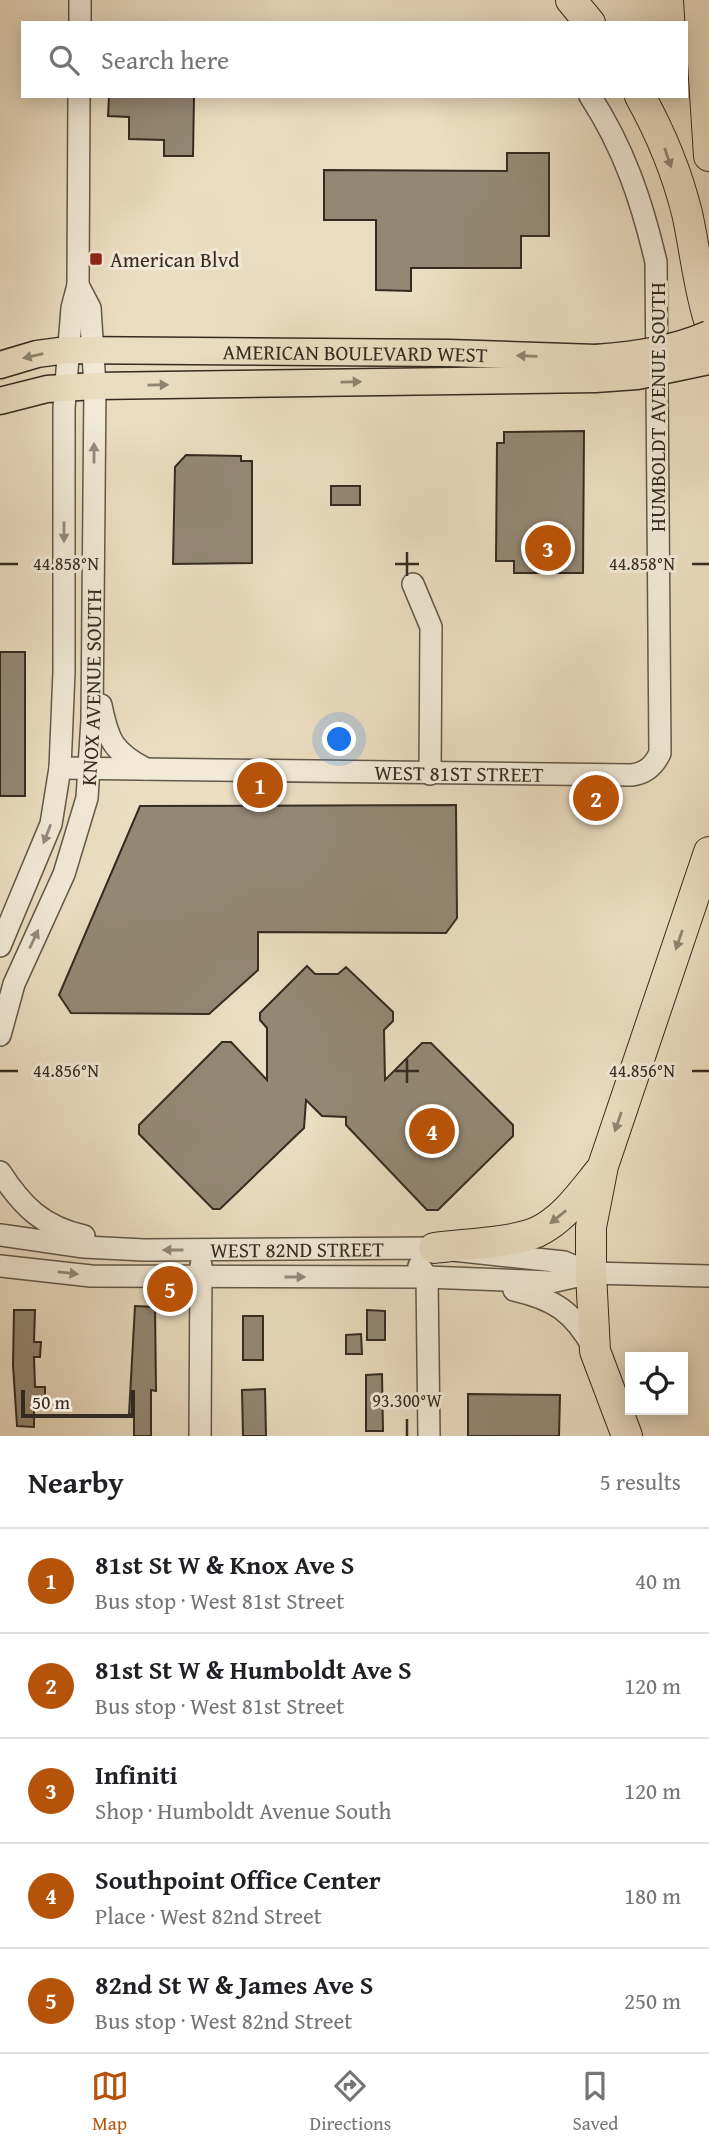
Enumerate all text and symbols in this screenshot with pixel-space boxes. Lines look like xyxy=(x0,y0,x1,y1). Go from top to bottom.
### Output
search box xyxy=(21,21,688,98)
text: Search here xyxy=(101,40,229,79)
icon: search xyxy=(45,41,83,79)
one-way arrow xyxy=(663,148,674,169)
place label: American Blvd xyxy=(110,244,240,275)
marker: American Blvd xyxy=(88,251,104,267)
street label: HUMBOLDT AVENUE SOUTH xyxy=(642,282,673,532)
street label: AMERICAN BOULEVARD WEST xyxy=(223,336,488,370)
one-way arrow xyxy=(22,350,44,361)
one-way arrow xyxy=(516,350,538,361)
one-way arrow xyxy=(341,376,363,388)
one-way arrow xyxy=(148,379,170,391)
one-way arrow xyxy=(88,441,100,463)
one-way arrow xyxy=(58,521,70,543)
pin: 3 xyxy=(525,522,571,574)
text: 44.858°N xyxy=(33,550,99,577)
text: 44.858°N xyxy=(609,550,675,577)
street label: KNOX AVENUE SOUTH xyxy=(72,589,109,787)
your location xyxy=(322,722,356,756)
street label: WEST 81ST STREET xyxy=(374,756,544,789)
pin: 1 xyxy=(237,759,283,811)
pin: 2 xyxy=(573,772,619,824)
one-way arrow xyxy=(41,824,52,845)
one-way arrow xyxy=(28,929,40,949)
one-way arrow xyxy=(674,929,684,950)
text: 44.856°N xyxy=(33,1057,99,1084)
text: 44.856°N xyxy=(609,1057,675,1084)
pin: 4 xyxy=(409,1105,455,1157)
one-way arrow xyxy=(612,1112,623,1133)
one-way arrow xyxy=(549,1209,567,1224)
street label: WEST 82ND STREET xyxy=(210,1233,384,1265)
one-way arrow xyxy=(162,1244,184,1255)
pin: 5 xyxy=(147,1263,193,1315)
one-way arrow xyxy=(57,1268,79,1279)
one-way arrow xyxy=(285,1271,307,1283)
map controls xyxy=(625,1352,688,1415)
button: locate xyxy=(625,1352,688,1415)
scale bar xyxy=(21,1387,135,1419)
text: 93.300°W xyxy=(372,1387,442,1414)
text: 50 m xyxy=(32,1388,70,1416)
text: Nearby xyxy=(28,1460,124,1504)
text: 5 results xyxy=(600,1465,681,1498)
text: 81st St W & Knox Ave S xyxy=(95,1545,354,1584)
text: 1 xyxy=(45,1564,57,1597)
text: 40 m xyxy=(635,1564,681,1597)
text: Bus stop · West 81st Street xyxy=(95,1584,344,1617)
text: 81st St W & Humboldt Ave S xyxy=(95,1650,412,1689)
text: 2 xyxy=(45,1669,57,1702)
text: 120 m xyxy=(624,1669,681,1702)
text: Bus stop · West 81st Street xyxy=(95,1689,344,1722)
text: Infiniti xyxy=(95,1755,178,1794)
text: 3 xyxy=(45,1774,57,1807)
text: 120 m xyxy=(624,1774,681,1807)
text: Shop · Humboldt Avenue South xyxy=(95,1794,391,1827)
text: Southpoint Office Center xyxy=(95,1860,381,1899)
text: 4 xyxy=(45,1879,57,1912)
text: 180 m xyxy=(624,1879,681,1912)
text: Place · West 82nd Street xyxy=(95,1899,322,1932)
text: 82nd St W & James Ave S xyxy=(95,1965,373,2004)
text: 5 xyxy=(45,1984,57,2017)
text: 250 m xyxy=(624,1984,681,2017)
text: Bus stop · West 82nd Street xyxy=(95,2004,352,2037)
tab: Map xyxy=(91,2067,129,2137)
tab: Directions xyxy=(310,2067,391,2137)
tab: Saved xyxy=(572,2067,618,2137)

